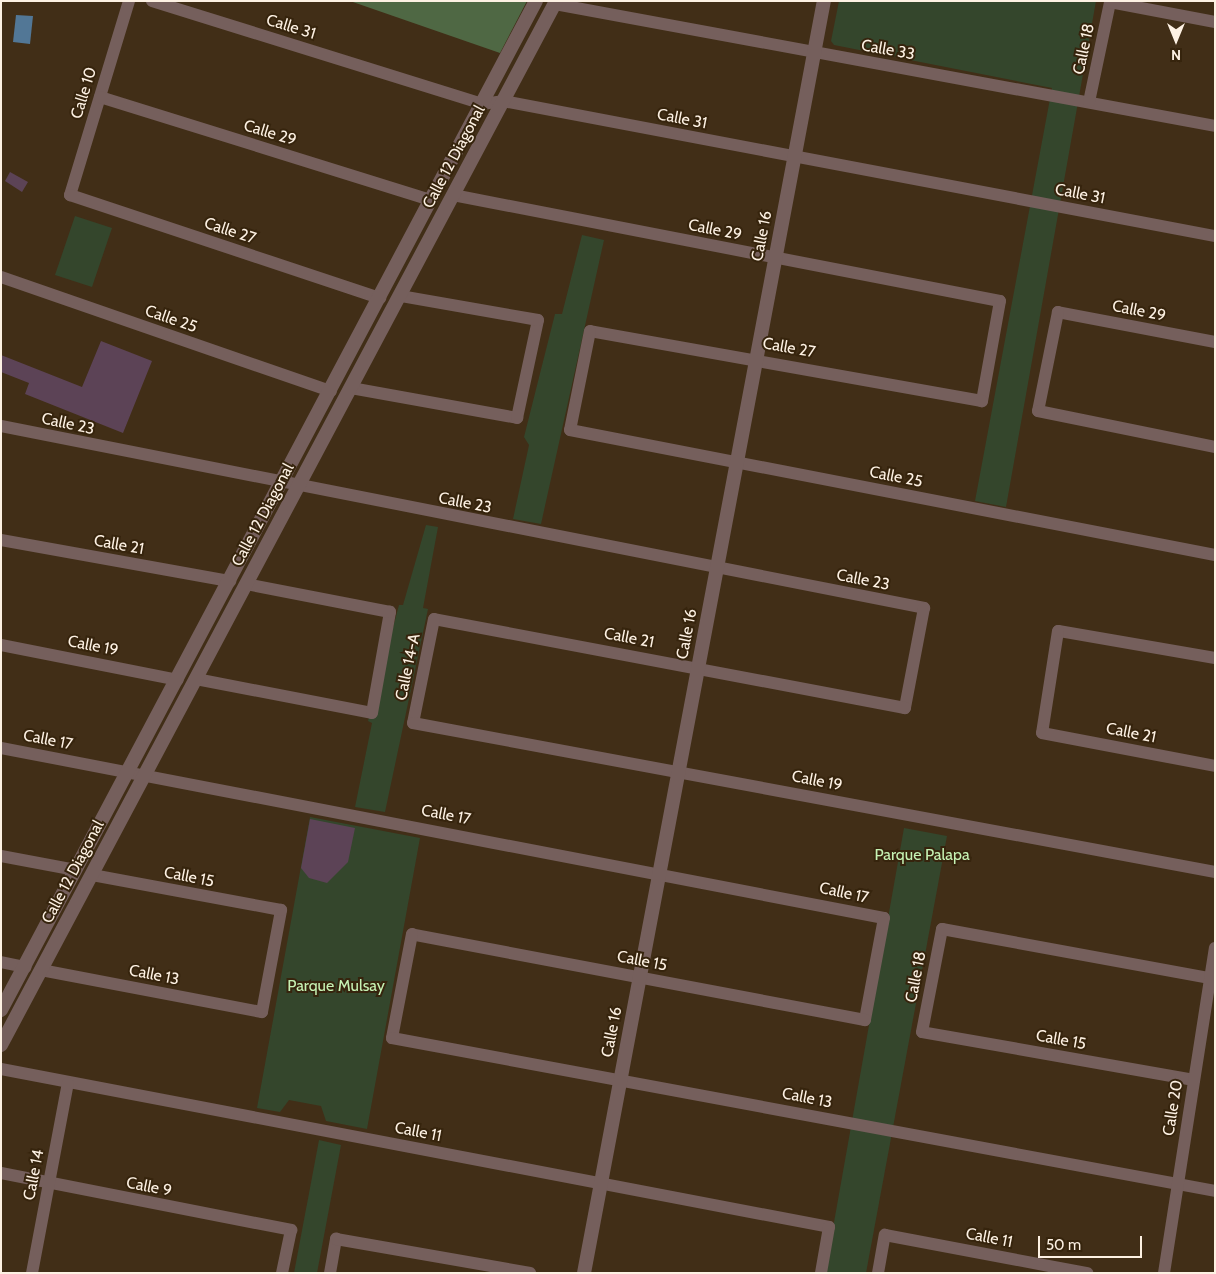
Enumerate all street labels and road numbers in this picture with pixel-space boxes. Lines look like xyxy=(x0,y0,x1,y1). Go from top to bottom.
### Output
street label: Calle 31 xyxy=(264,10,318,44)
street label: Calle 18 xyxy=(1069,22,1099,76)
street label: Calle 33 xyxy=(860,36,916,64)
street label: Calle 10 xyxy=(67,65,101,121)
street label: Calle 12 Diagonal xyxy=(419,102,489,212)
street label: Calle 31 xyxy=(655,105,709,133)
street label: Calle 29 xyxy=(241,116,299,150)
street label: Calle 31 xyxy=(1053,180,1107,208)
street label: Calle 16 xyxy=(748,209,776,263)
street label: Calle 27 xyxy=(202,214,258,248)
street label: Calle 29 xyxy=(687,215,743,245)
street label: Calle 29 xyxy=(1111,296,1167,326)
street label: Calle 25 xyxy=(142,301,200,337)
street label: Calle 27 xyxy=(761,334,817,362)
street label: Calle 23 xyxy=(40,409,96,439)
street label: Calle 12 Diagonal xyxy=(228,460,298,570)
street label: Calle 25 xyxy=(868,462,924,492)
street label: Calle 23 xyxy=(437,488,493,518)
street label: Calle 21 xyxy=(93,531,145,559)
street label: Calle 23 xyxy=(835,565,891,595)
street label: Calle 16 xyxy=(673,607,701,661)
street label: Calle 21 xyxy=(602,624,656,652)
street label: Calle 19 xyxy=(66,632,120,660)
street label: Calle 14-A xyxy=(392,632,424,702)
street label: Calle 21 xyxy=(1104,719,1158,747)
street label: Calle 17 xyxy=(22,726,74,754)
street label: Calle 19 xyxy=(790,767,844,795)
street label: Calle 17 xyxy=(420,801,472,829)
street label: Calle 12 Diagonal xyxy=(38,817,108,927)
street label: Calle 15 xyxy=(162,863,216,891)
street label: Calle 17 xyxy=(818,878,870,908)
street label: Calle 15 xyxy=(615,947,669,975)
street label: Calle 18 xyxy=(902,950,930,1004)
street label: Calle 13 xyxy=(127,961,181,989)
street label: Calle 16 xyxy=(598,1005,626,1059)
street label: Calle 15 xyxy=(1034,1026,1088,1054)
street label: Calle 20 xyxy=(1159,1079,1187,1137)
street label: Calle 13 xyxy=(780,1084,834,1112)
street label: Calle 11 xyxy=(393,1118,443,1146)
street label: Calle 14 xyxy=(20,1148,48,1202)
street label: Calle 9 xyxy=(125,1173,173,1201)
street label: Calle 11 xyxy=(964,1224,1014,1252)

